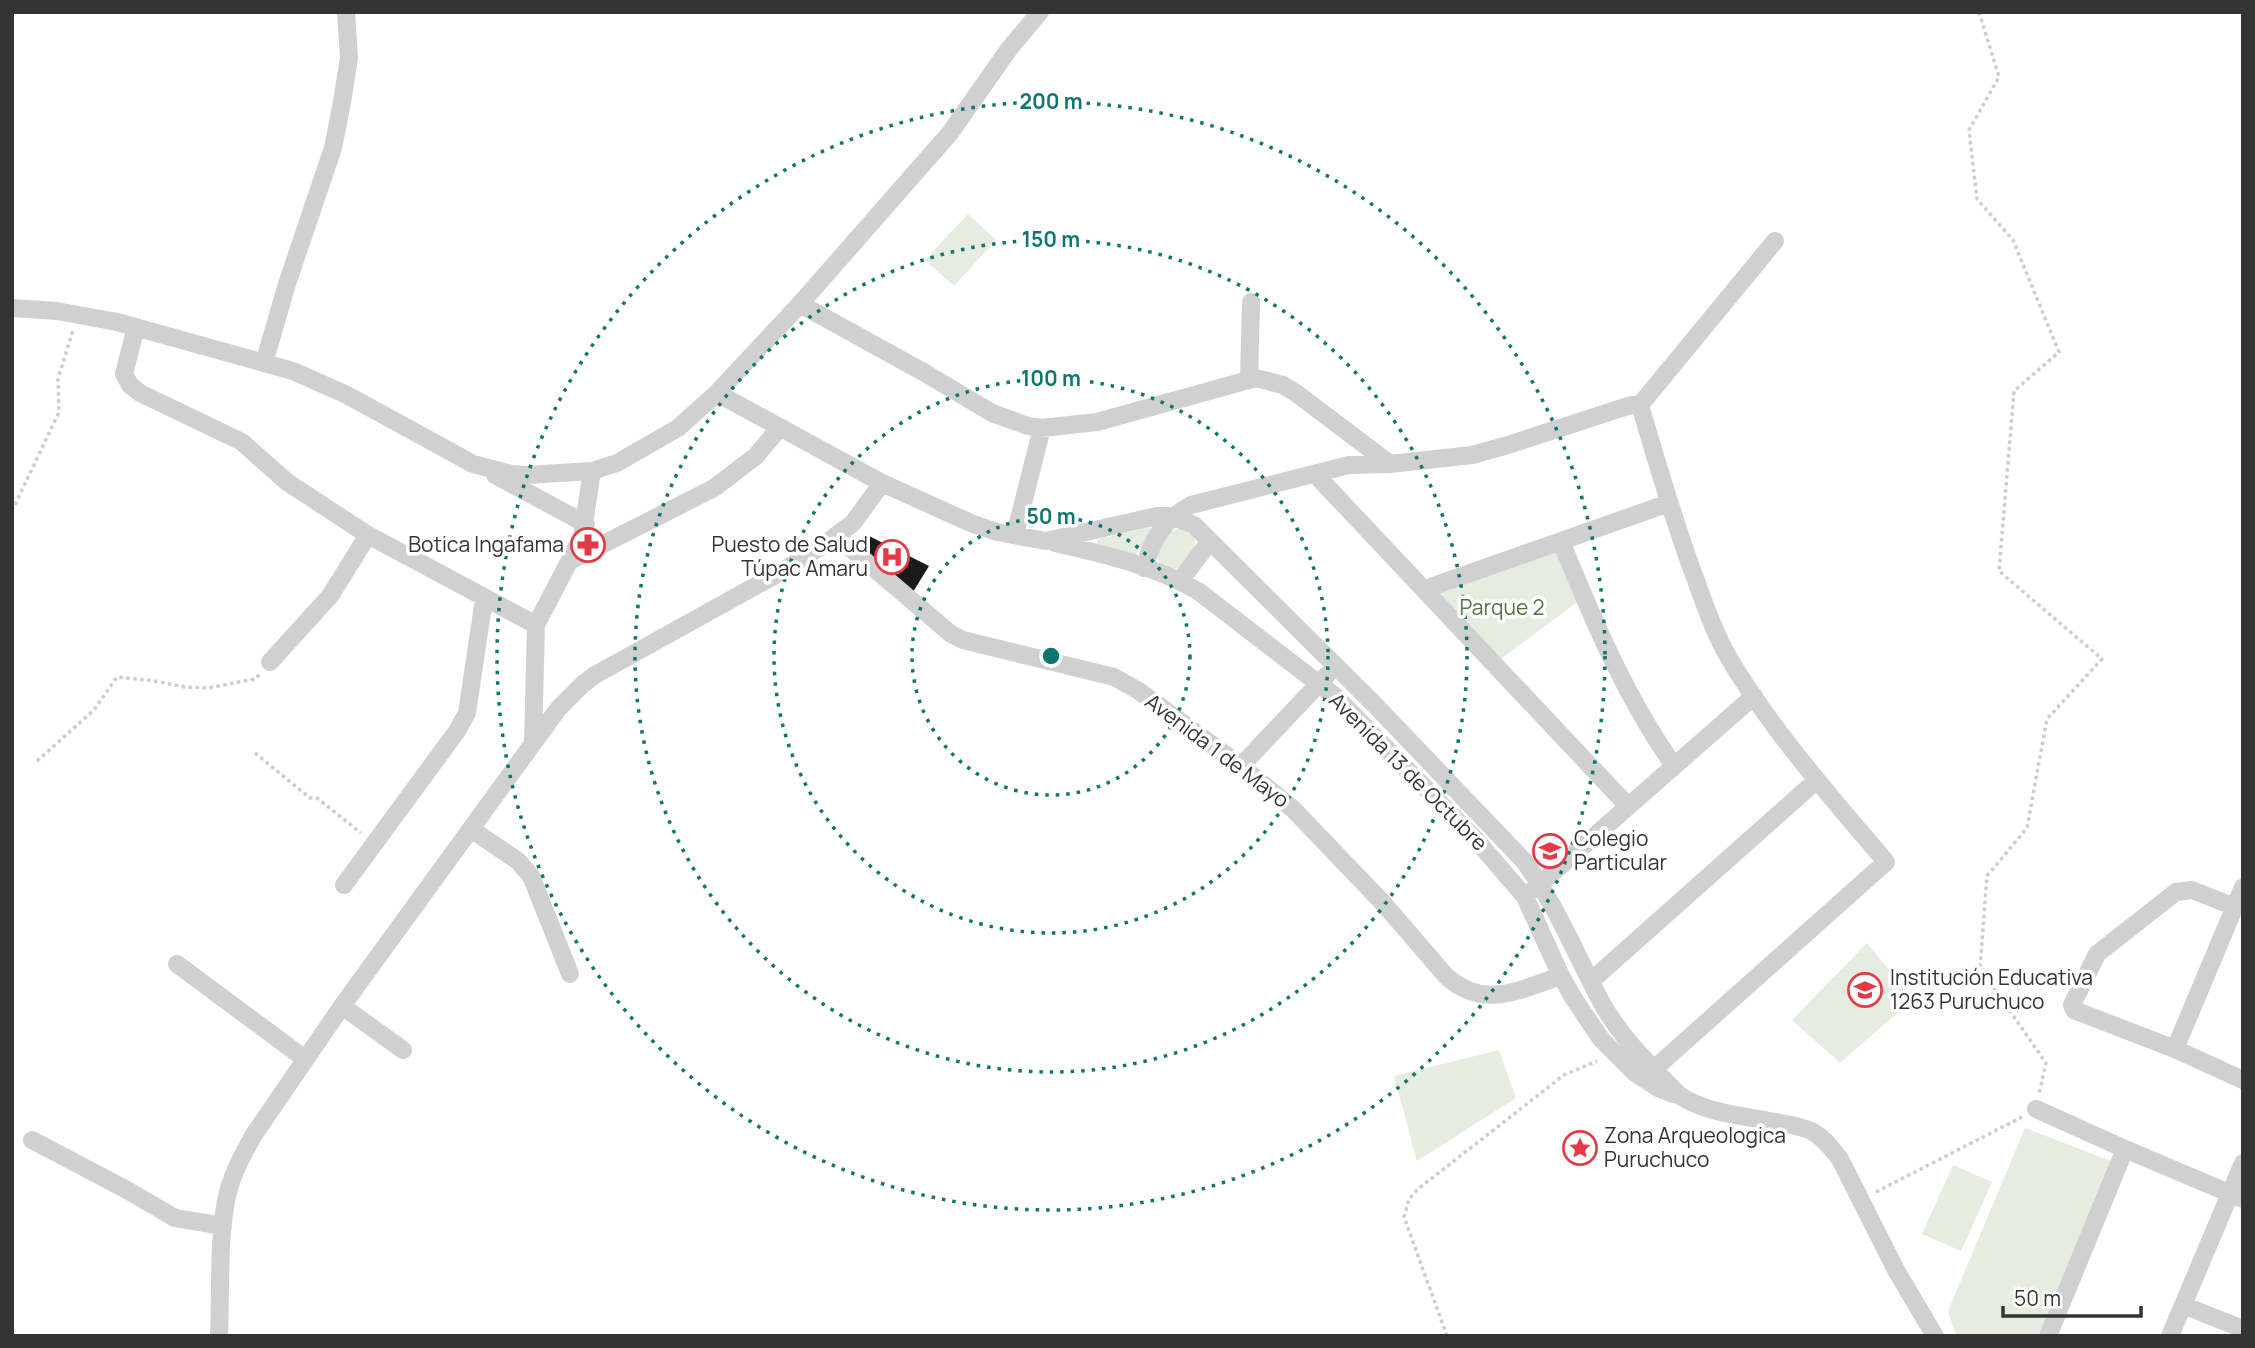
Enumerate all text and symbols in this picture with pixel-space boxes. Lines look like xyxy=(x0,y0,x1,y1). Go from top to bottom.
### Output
text: 200 m xyxy=(1019,87,1083,115)
text: 150 m xyxy=(1022,225,1080,253)
text: 100 m xyxy=(1021,364,1081,392)
text: 50 m xyxy=(1026,502,1076,530)
pharmacy icon: Botica Ingafama xyxy=(569,526,607,564)
place label: Botica Ingafama xyxy=(408,530,564,558)
place label: Puesto de Salud Túpac Amaru xyxy=(712,530,868,582)
hospital icon: Puesto de Salud Túpac Amaru xyxy=(873,538,911,576)
park label: Parque 2 xyxy=(1460,593,1544,621)
centre of rings xyxy=(1039,644,1063,668)
street label: Avenida 13 de Octubre xyxy=(1323,686,1494,857)
street label: Avenida 1 de Mayo xyxy=(1140,687,1295,814)
place label: Colegio Particular xyxy=(1574,824,1667,876)
school or university icon: Colegio Particular xyxy=(1531,832,1569,870)
place label: Institución Educativa 1263 Puruchuco xyxy=(1890,963,2093,1015)
school or university icon: Institución Educativa 1263 Puruchuco xyxy=(1846,971,1884,1009)
place label: Zona Arqueologica Puruchuco xyxy=(1604,1121,1786,1173)
place icon: Zona Arqueologica Puruchuco xyxy=(1561,1129,1599,1167)
scale bar xyxy=(2003,1274,2141,1318)
text: 50 m xyxy=(2014,1284,2061,1312)

